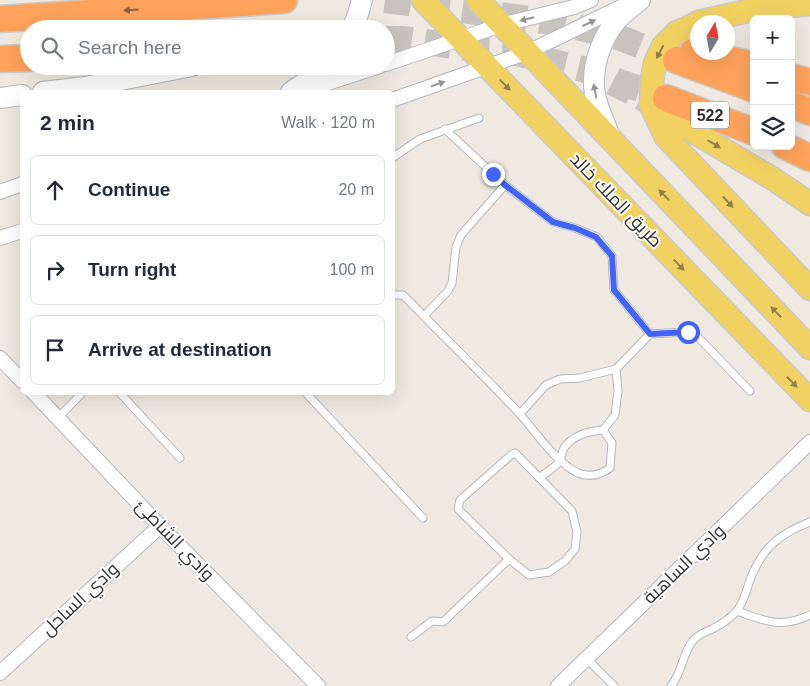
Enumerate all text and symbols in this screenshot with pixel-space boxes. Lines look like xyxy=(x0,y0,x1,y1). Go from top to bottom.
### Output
one-way arrow xyxy=(122,7,138,15)
one-way arrow xyxy=(520,15,535,23)
north arrow xyxy=(690,15,735,60)
map controls xyxy=(750,15,795,150)
button: + xyxy=(750,15,795,60)
one-way arrow xyxy=(582,19,596,27)
search box xyxy=(20,20,395,75)
icon: search xyxy=(38,34,66,62)
text: Search here xyxy=(78,37,182,58)
one-way arrow xyxy=(656,45,664,60)
button: − xyxy=(750,60,795,105)
one-way arrow xyxy=(499,79,511,91)
one-way arrow xyxy=(431,80,446,87)
one-way arrow xyxy=(591,82,599,98)
road number: 522 xyxy=(691,102,729,128)
button: layers xyxy=(750,105,795,150)
text: 2 min xyxy=(40,111,95,134)
text: Walk · 120 m xyxy=(281,114,375,131)
one-way arrow xyxy=(707,140,720,149)
street label: طريق الملك خالد xyxy=(565,149,666,253)
route end xyxy=(482,163,505,186)
icon: ahead xyxy=(41,176,69,204)
text: Continue xyxy=(88,179,170,200)
text: 20 m xyxy=(338,181,374,198)
one-way arrow xyxy=(658,189,670,201)
one-way arrow xyxy=(722,195,734,207)
icon: right xyxy=(41,256,69,284)
text: Turn right xyxy=(88,259,176,280)
one-way arrow xyxy=(673,259,685,271)
text: 100 m xyxy=(330,261,374,278)
one-way arrow xyxy=(770,307,782,319)
route start xyxy=(677,321,700,344)
icon: arrive xyxy=(41,336,69,364)
text: Arrive at destination xyxy=(88,339,272,360)
one-way arrow xyxy=(786,375,798,387)
street label: وادي الشاطئ xyxy=(129,496,218,587)
street label: وادي الساهية xyxy=(639,520,732,611)
street label: وادي الساحل xyxy=(37,558,125,643)

